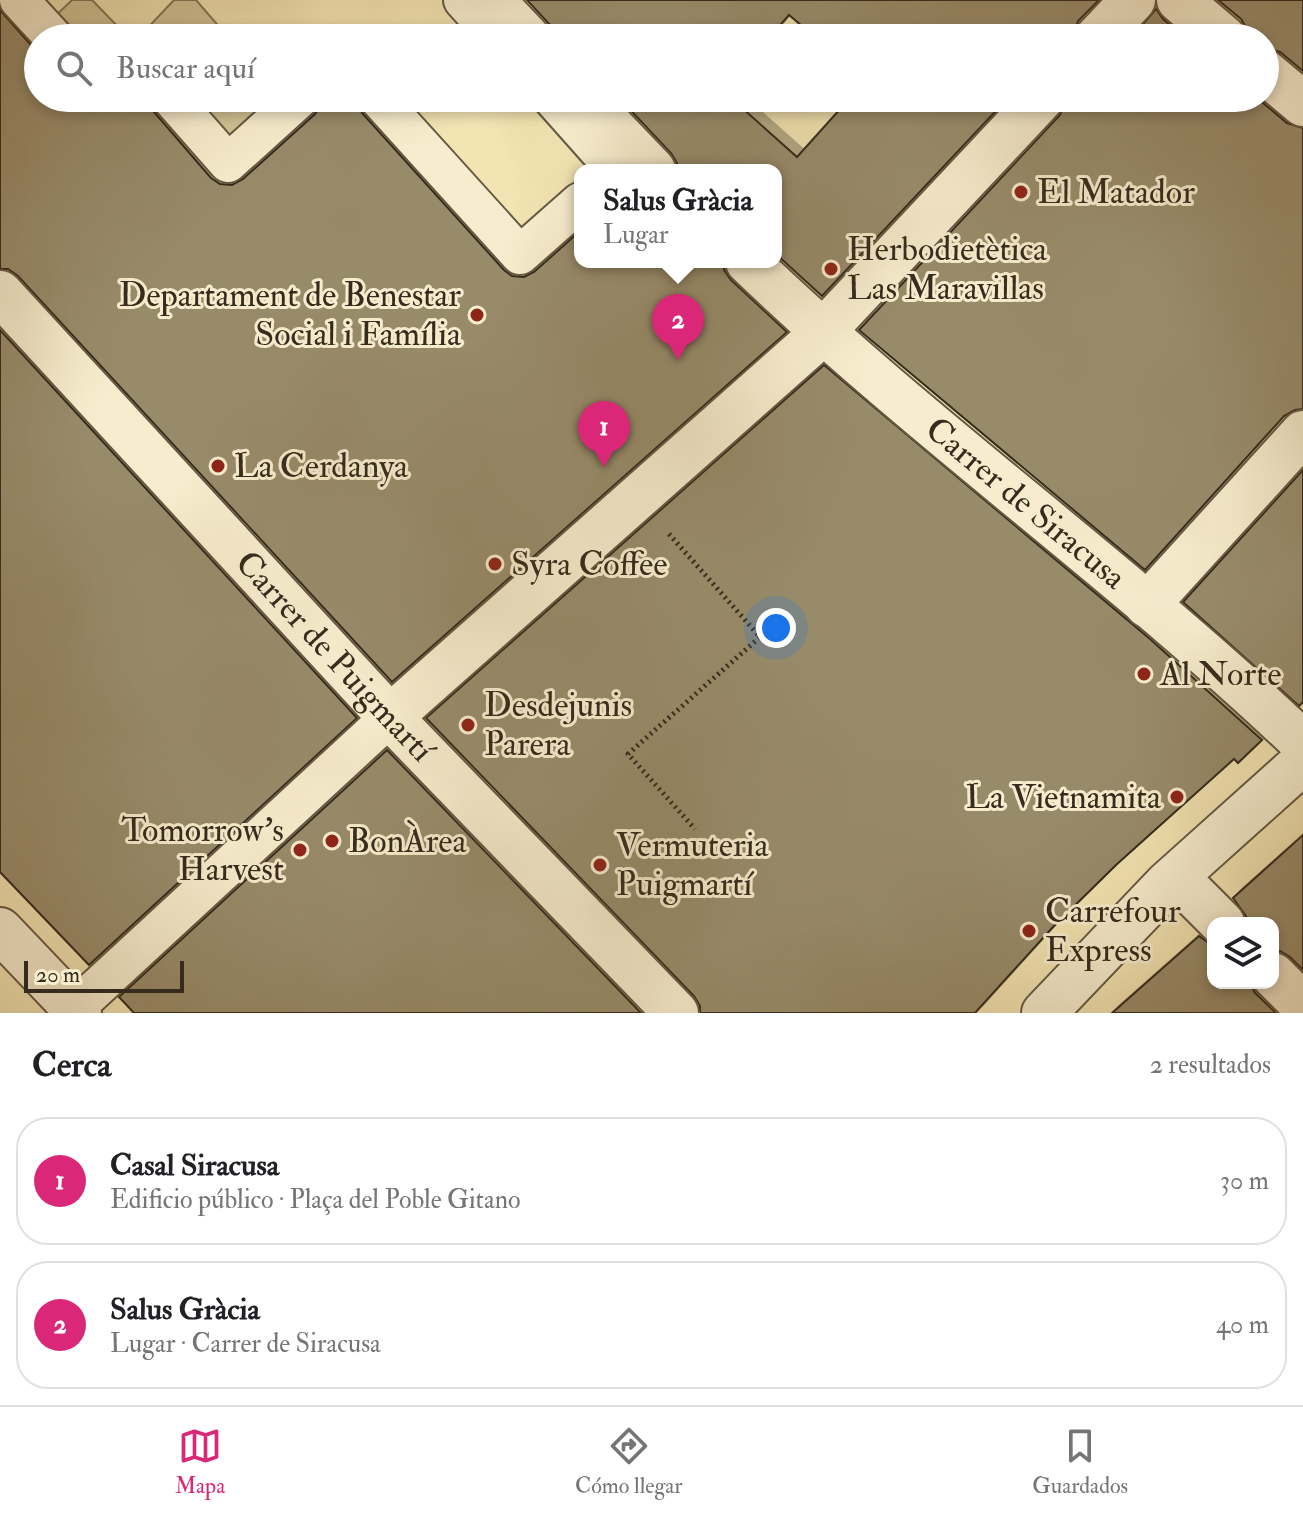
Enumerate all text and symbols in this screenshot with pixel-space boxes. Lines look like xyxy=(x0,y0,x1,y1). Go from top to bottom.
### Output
search box xyxy=(24,24,1279,112)
icon: search xyxy=(52,46,96,90)
text: Buscar aquí xyxy=(116,50,255,87)
popup xyxy=(574,164,782,268)
place label: El Matador xyxy=(1037,171,1195,214)
text: Salus Gràcia xyxy=(603,182,753,219)
marker: El Matador xyxy=(1012,183,1030,201)
text: Lugar xyxy=(603,219,669,251)
place label: Herbodietètica Las Maravillas xyxy=(847,228,1048,310)
marker: Herbodietètica Las Maravillas xyxy=(822,260,840,278)
place label: Departament de Benestar Social i Família xyxy=(119,274,462,356)
pin: 2 xyxy=(652,294,704,360)
marker: Departament de Benestar Social i Família xyxy=(468,306,486,324)
pin: 1 xyxy=(578,401,630,467)
street label: Carrer de Siracusa xyxy=(917,408,1136,599)
place label: La Cerdanya xyxy=(234,445,409,488)
marker: La Cerdanya xyxy=(209,457,227,475)
street label: Carrer de Puigmartí xyxy=(226,542,444,772)
place label: Syra Coffee xyxy=(511,543,668,586)
marker: Syra Coffee xyxy=(486,555,504,573)
your location xyxy=(756,608,796,648)
place label: Al Norte xyxy=(1159,653,1281,696)
marker: Al Norte xyxy=(1135,665,1153,683)
place label: Desdejunis Parera xyxy=(484,684,632,766)
marker: Desdejunis Parera xyxy=(459,716,477,734)
place label: La Vietnamita xyxy=(965,776,1162,819)
marker: La Vietnamita xyxy=(1168,788,1186,806)
place label: Tomorrow's Harvest xyxy=(121,809,284,891)
place label: BonÀrea xyxy=(348,820,468,863)
place label: Vermuteria Puigmartí xyxy=(616,824,770,906)
marker: BonÀrea xyxy=(323,832,341,850)
marker: Tomorrow's Harvest xyxy=(291,841,309,859)
marker: Vermuteria Puigmartí xyxy=(591,856,609,874)
place label: Carrefour Express xyxy=(1045,890,1181,972)
map controls xyxy=(1207,917,1279,989)
button: layers xyxy=(1207,917,1279,989)
marker: Carrefour Express xyxy=(1020,922,1038,940)
scale bar xyxy=(24,957,184,993)
text: 20 m xyxy=(36,961,80,989)
text: Cerca xyxy=(32,1044,111,1087)
text: 2 resultados xyxy=(1150,1049,1271,1081)
text: Casal Siracusa xyxy=(110,1147,279,1184)
text: 1 xyxy=(55,1165,65,1197)
text: 30 m xyxy=(1220,1165,1269,1197)
text: Edificio público · Plaça del Poble Gitano xyxy=(110,1184,521,1216)
text: Salus Gràcia xyxy=(110,1291,260,1328)
text: 2 xyxy=(53,1309,67,1341)
text: 40 m xyxy=(1216,1309,1269,1341)
text: Lugar · Carrer de Siracusa xyxy=(110,1328,381,1360)
tab: Mapa xyxy=(175,1424,225,1500)
tab: Cómo llegar xyxy=(575,1424,682,1500)
tab: Guardados xyxy=(1032,1424,1128,1500)

